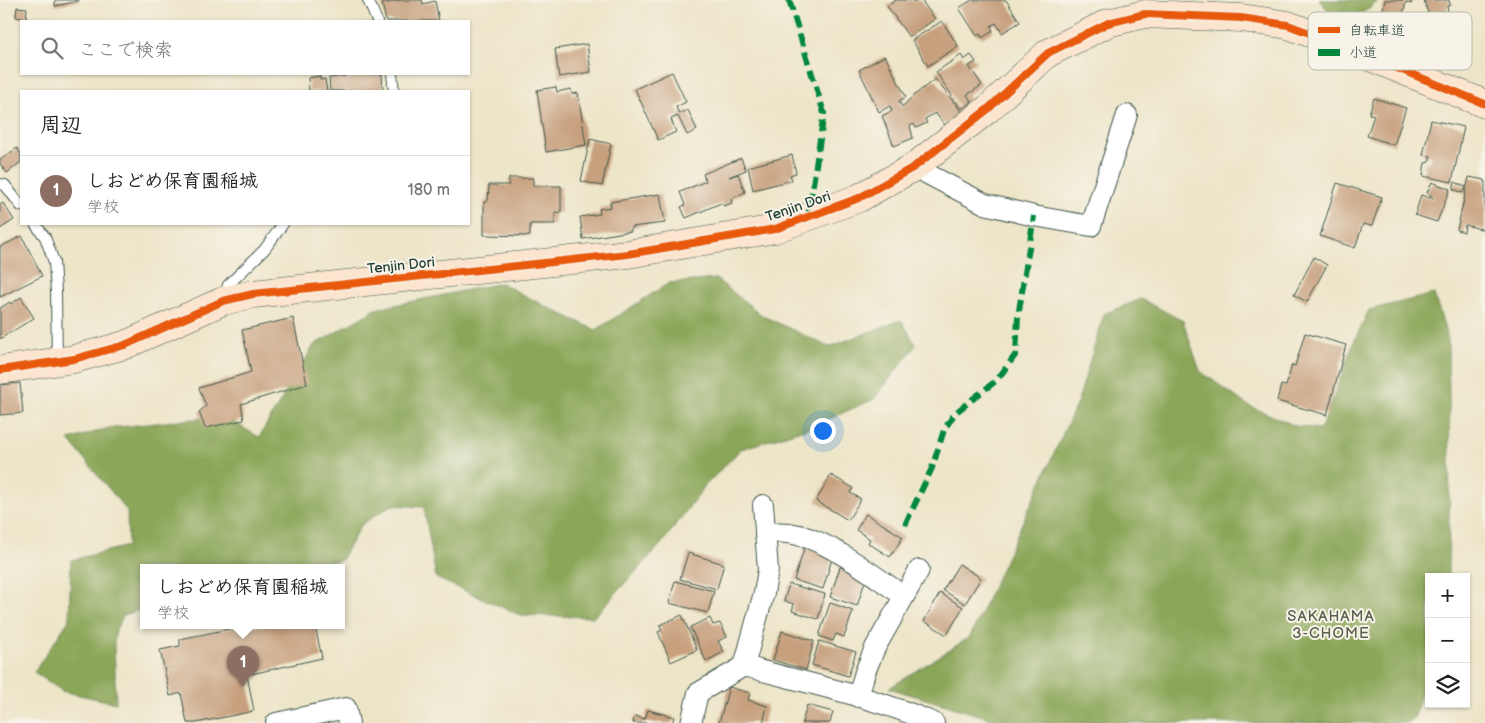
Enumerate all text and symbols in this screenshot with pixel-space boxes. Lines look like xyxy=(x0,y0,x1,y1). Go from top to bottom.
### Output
legend xyxy=(1308,12,1472,70)
search box xyxy=(20,20,470,75)
text: 自転車道 xyxy=(1349,22,1405,39)
icon: search xyxy=(38,34,66,62)
text: ここで検索 xyxy=(78,39,173,62)
text: 小道 xyxy=(1349,44,1377,61)
text: 周辺 xyxy=(40,113,82,138)
text: しおどめ保育園稲城 xyxy=(87,170,258,193)
text: 1 xyxy=(53,181,59,200)
text: 180 m xyxy=(408,181,450,200)
street label: Tenjin Dori xyxy=(763,187,833,226)
text: 学校 xyxy=(87,198,119,217)
street label: Tenjin Dori xyxy=(366,254,436,277)
your location xyxy=(810,418,836,444)
popup xyxy=(140,564,345,629)
map controls xyxy=(1425,573,1470,708)
button: + xyxy=(1425,573,1470,618)
text: しおどめ保育園稲城 xyxy=(157,576,328,599)
text: 学校 xyxy=(157,604,189,623)
district label: SAKAHAMA 3-CHOME xyxy=(1287,607,1375,643)
button: − xyxy=(1425,618,1470,663)
pin: 1 xyxy=(227,646,259,687)
button: layers xyxy=(1425,663,1470,708)

